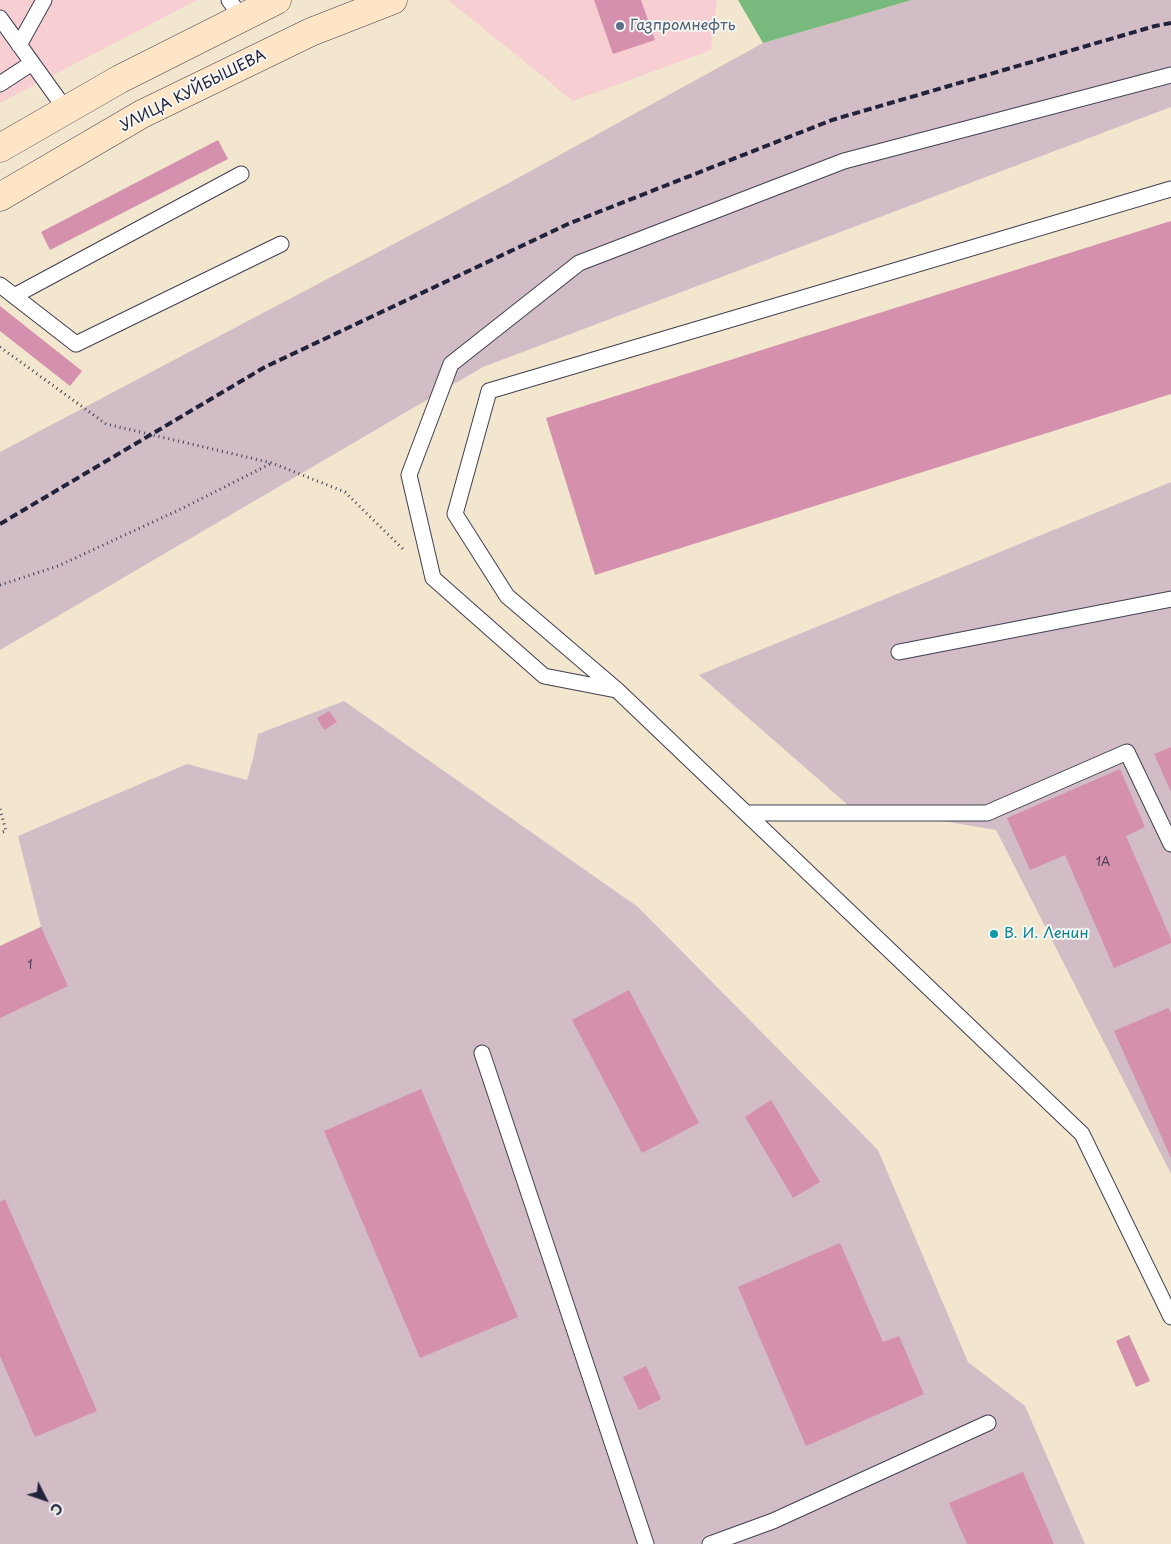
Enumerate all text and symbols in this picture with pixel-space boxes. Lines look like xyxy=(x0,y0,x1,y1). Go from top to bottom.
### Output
place label: Газпромнефть xyxy=(630,17,735,35)
marker: Газпромнефть xyxy=(614,20,626,32)
street label: УЛИЦА КУЙБЫШЕВА xyxy=(117,46,269,136)
house number: 1А xyxy=(1096,856,1110,870)
place label: В. И. Ленин xyxy=(1004,925,1089,943)
marker: В. И. Ленин xyxy=(988,928,1000,940)
house number: 1 xyxy=(27,959,33,973)
north arrow xyxy=(20,1474,70,1524)
text: С xyxy=(45,1498,68,1520)

